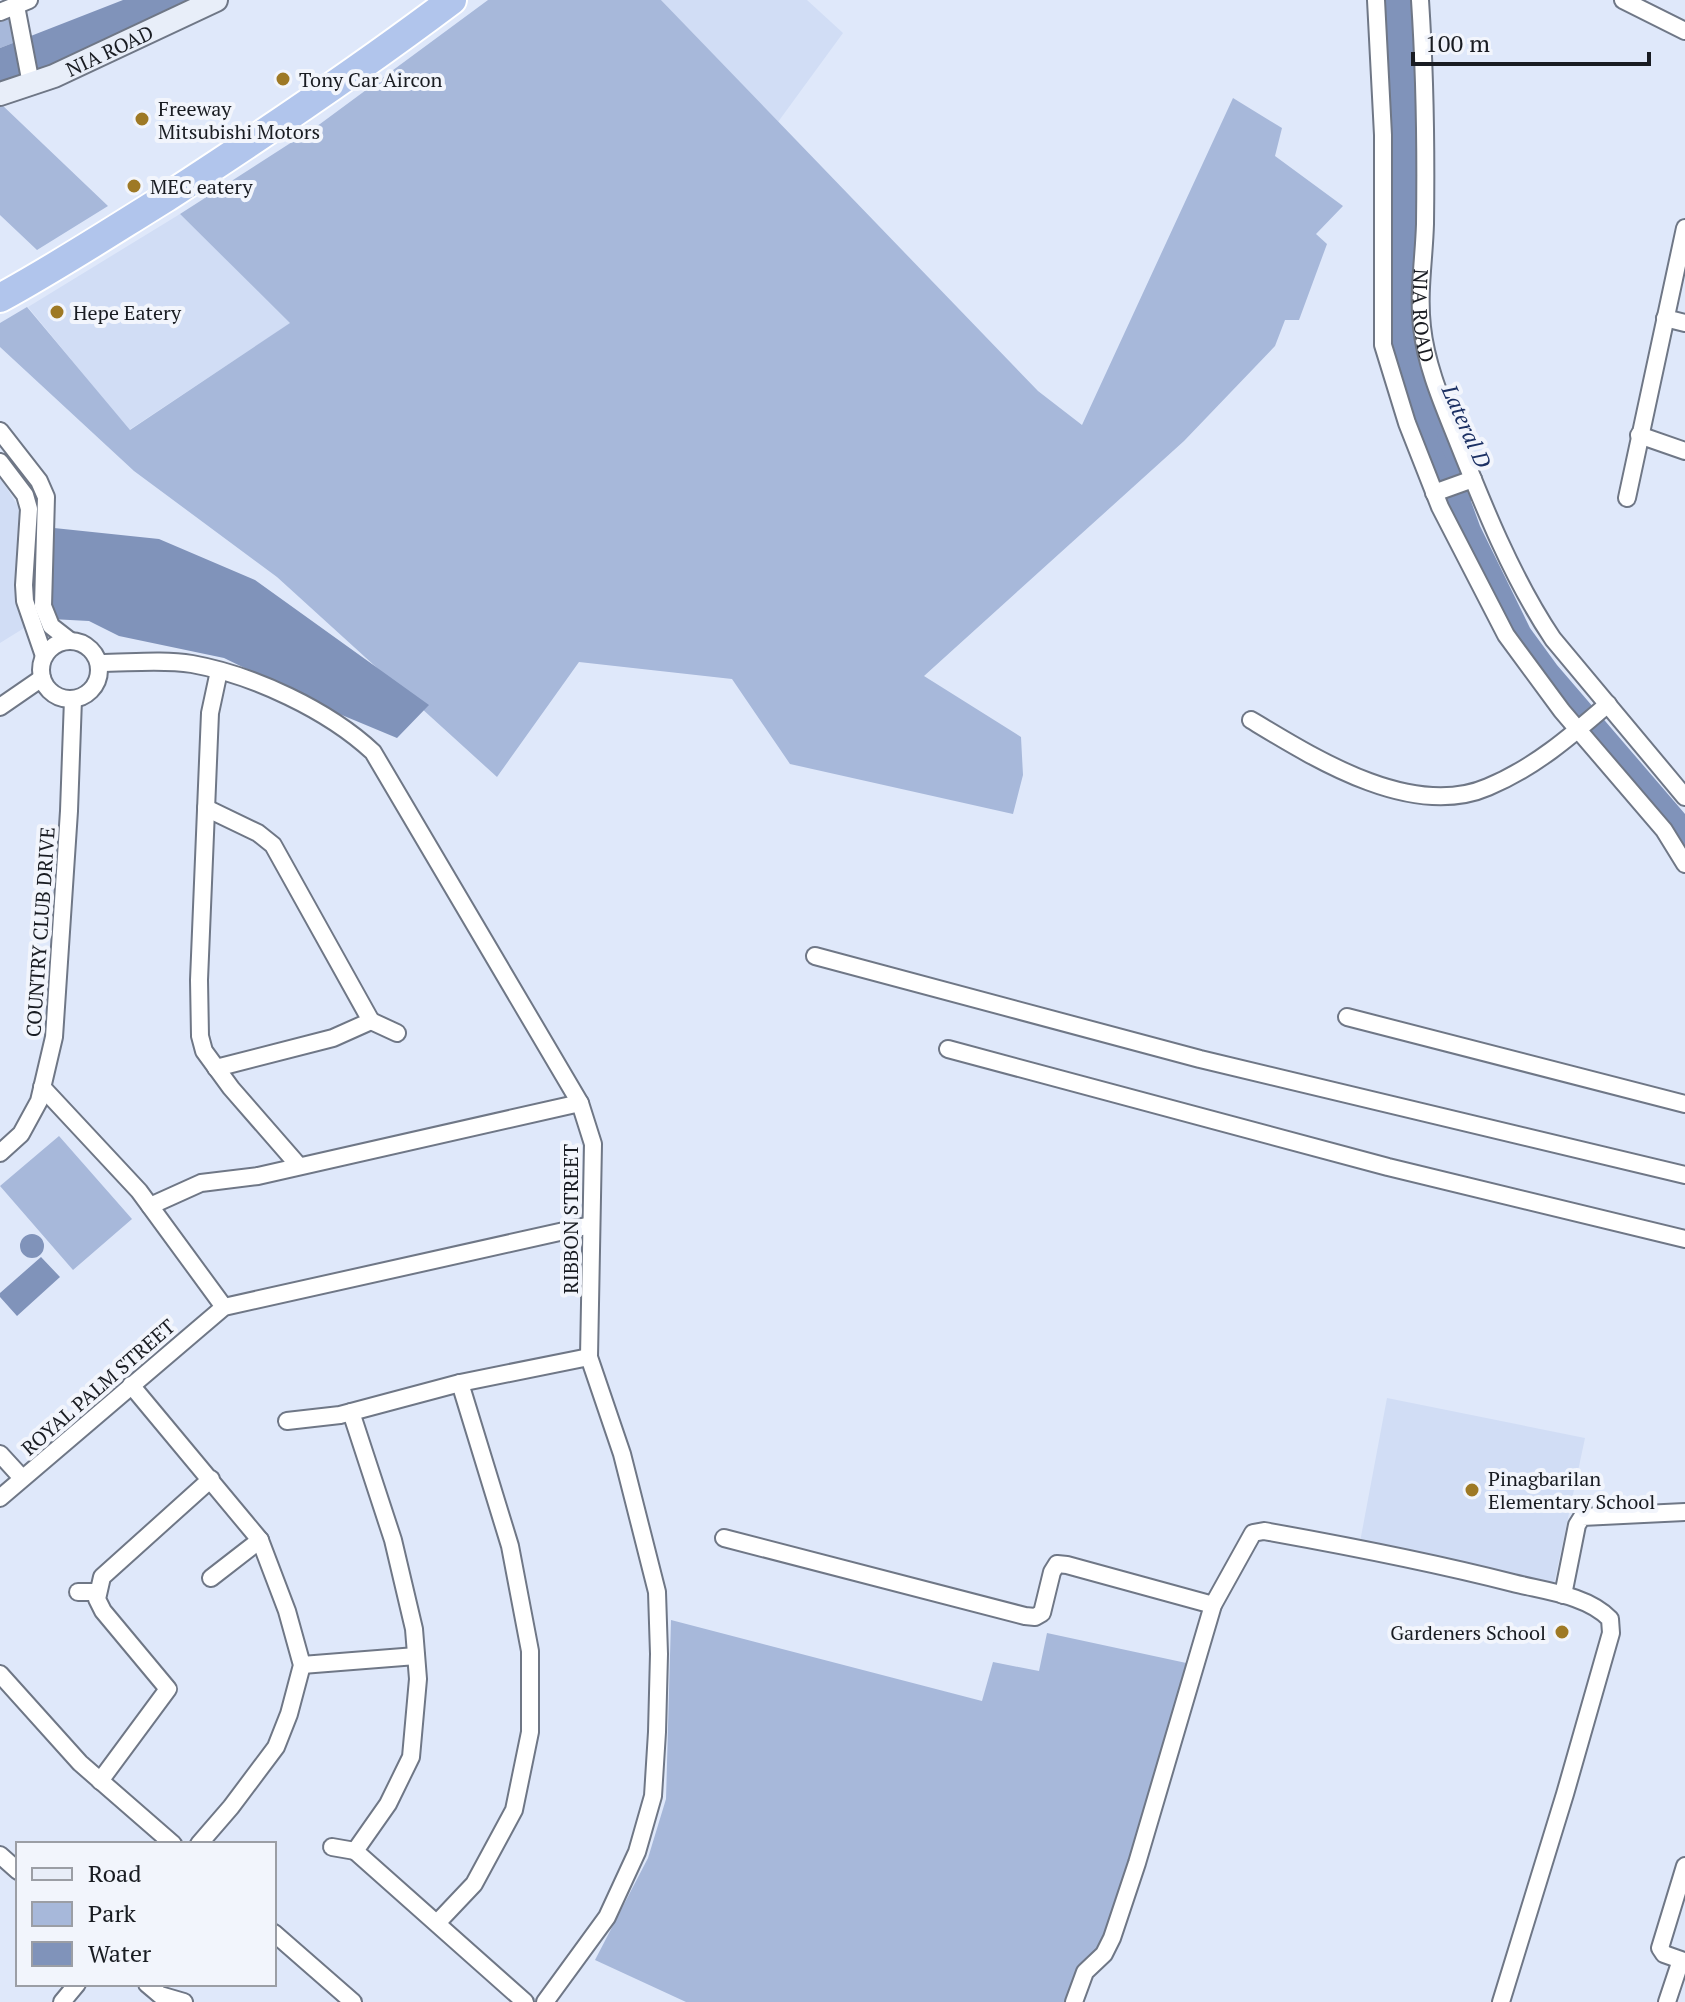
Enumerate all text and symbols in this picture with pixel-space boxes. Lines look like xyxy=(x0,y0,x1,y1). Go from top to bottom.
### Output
scale bar xyxy=(1413,16,1649,66)
street label: NIA ROAD xyxy=(61,18,157,82)
text: 100 m xyxy=(1425,27,1490,59)
place label: Tony Car Aircon xyxy=(299,66,443,93)
marker: Tony Car Aircon xyxy=(274,70,292,88)
place label: Freeway Mitsubishi Motors xyxy=(158,95,320,145)
marker: Freeway Mitsubishi Motors xyxy=(133,110,151,128)
place label: MEC eatery xyxy=(150,173,253,200)
marker: MEC eatery xyxy=(125,177,143,195)
street label: NIA ROAD xyxy=(1407,268,1442,365)
place label: Hepe Eatery xyxy=(73,299,182,326)
marker: Hepe Eatery xyxy=(48,303,66,321)
water label: Lateral D xyxy=(1435,379,1498,473)
street label: COUNTRY CLUB DRIVE xyxy=(19,826,61,1038)
street label: RIBBON STREET xyxy=(557,1144,584,1294)
street label: ROYAL PALM STREET xyxy=(15,1313,181,1461)
place label: Pinagbarilan Elementary School xyxy=(1488,1465,1655,1515)
marker: Pinagbarilan Elementary School xyxy=(1463,1481,1481,1499)
place label: Gardeners School xyxy=(1390,1619,1546,1646)
marker: Gardeners School xyxy=(1553,1623,1571,1641)
legend xyxy=(16,1842,276,1986)
text: Road xyxy=(88,1857,142,1889)
text: Park xyxy=(88,1897,137,1929)
text: Water xyxy=(88,1937,152,1969)

